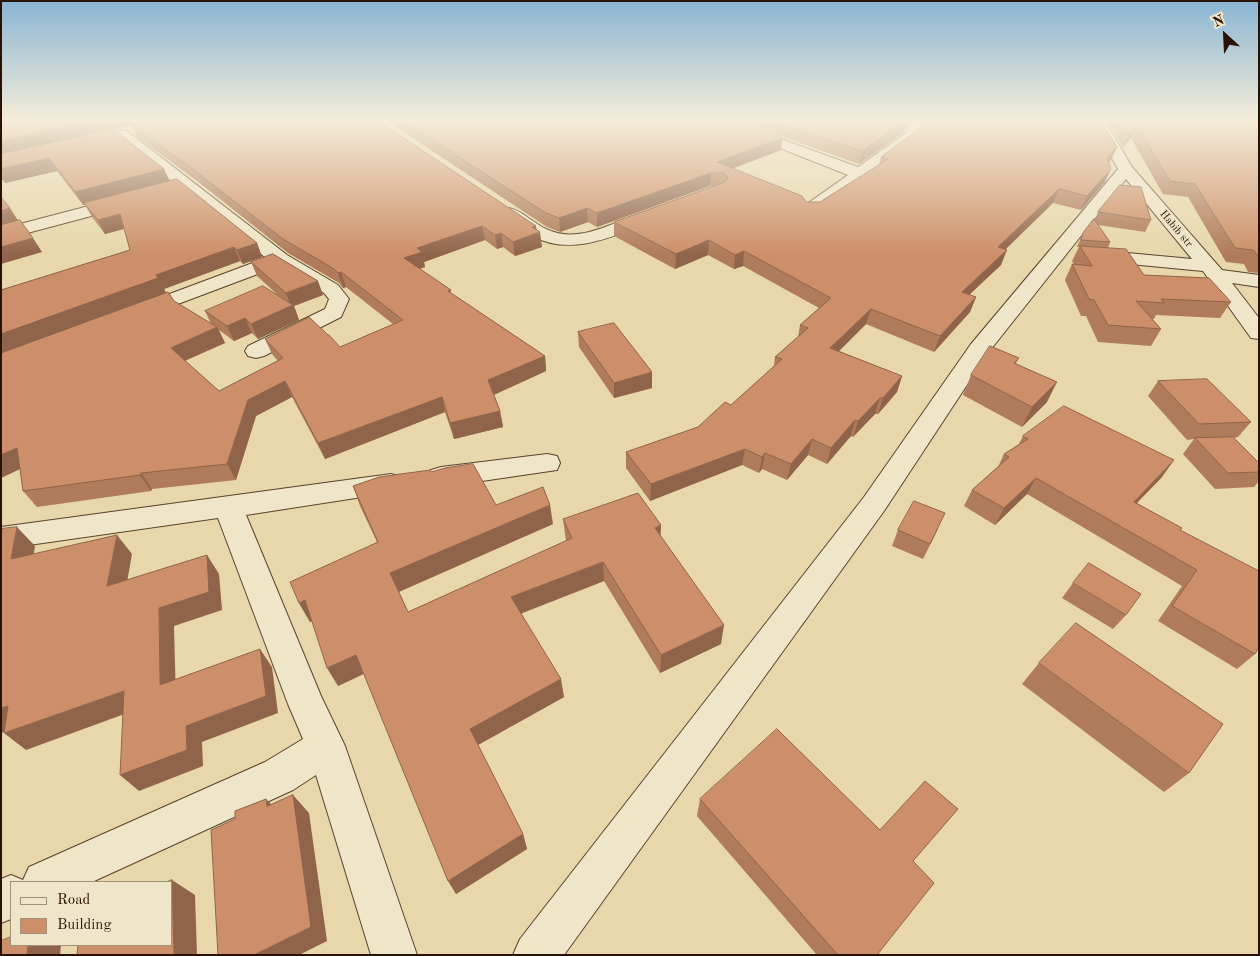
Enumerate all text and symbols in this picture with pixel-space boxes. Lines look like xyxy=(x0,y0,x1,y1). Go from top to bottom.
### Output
north arrow xyxy=(1200,10,1250,60)
text: N xyxy=(1211,13,1226,30)
street label: Habib str xyxy=(1157,208,1195,250)
legend xyxy=(10,881,172,946)
text: Road xyxy=(57,893,90,908)
text: Building xyxy=(57,918,112,933)

